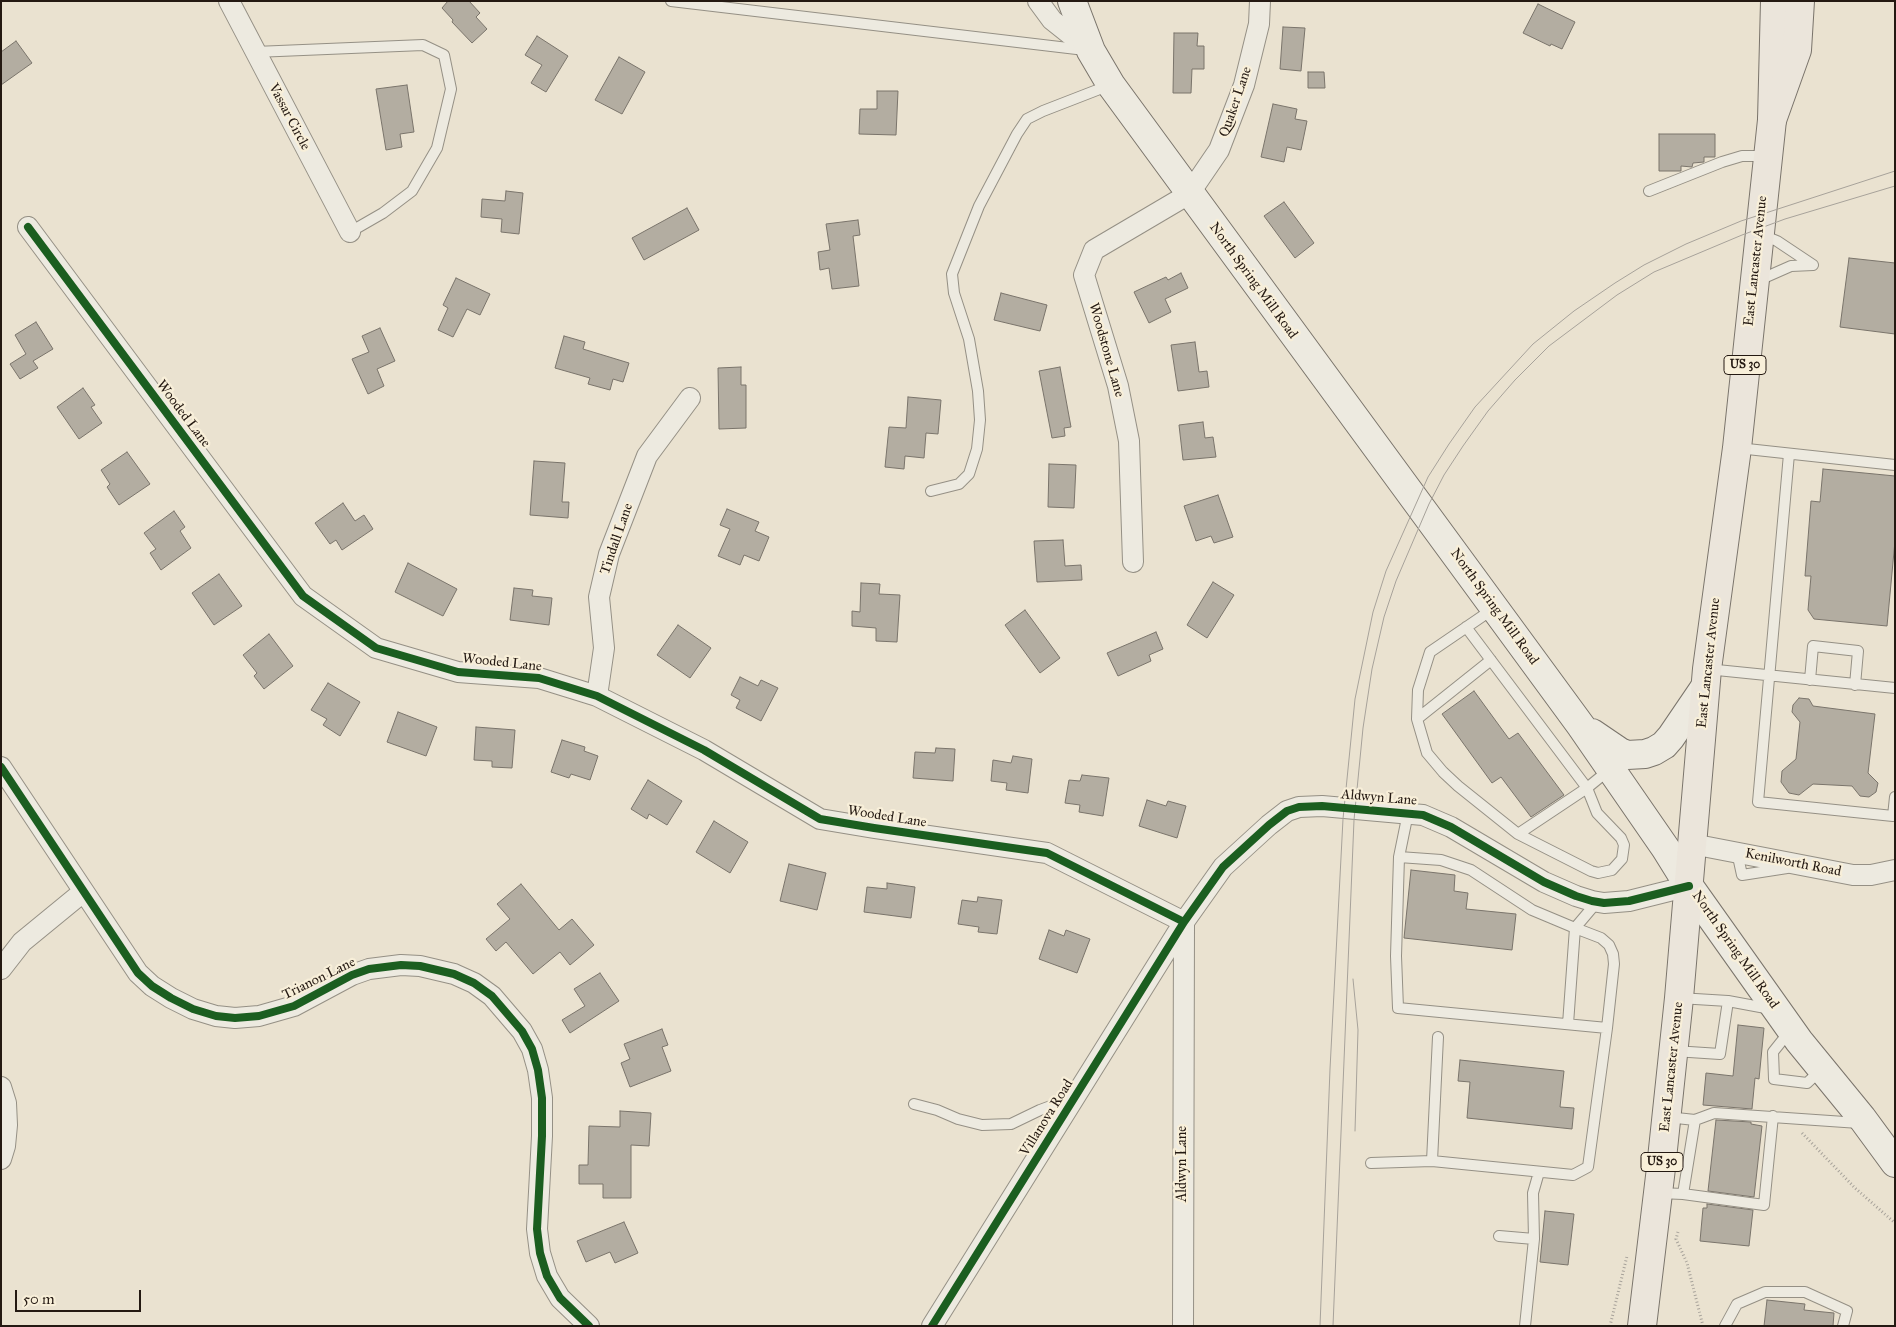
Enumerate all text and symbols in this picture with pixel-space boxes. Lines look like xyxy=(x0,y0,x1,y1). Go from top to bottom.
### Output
street label: Quaker Lane xyxy=(1216,65,1256,139)
street label: Vassar Circle xyxy=(264,81,314,153)
street label: East Lancaster Avenue xyxy=(1741,195,1771,327)
street label: North Spring Mill Road xyxy=(1205,220,1301,342)
street label: Woodstone Lane xyxy=(1085,301,1127,399)
road number: US 30 xyxy=(1724,356,1766,374)
street label: Wooded Lane xyxy=(152,377,214,451)
street label: Tindall Lane xyxy=(597,501,637,577)
street label: North Spring Mill Road xyxy=(1446,546,1542,668)
street label: East Lancaster Avenue xyxy=(1694,597,1724,729)
street label: Wooded Lane xyxy=(462,650,542,676)
street label: Aldwyn Lane xyxy=(1340,786,1418,810)
street label: Wooded Lane xyxy=(846,802,928,832)
street label: Kenilworth Road xyxy=(1743,845,1843,881)
street label: North Spring Mill Road xyxy=(1688,888,1782,1012)
street label: Trianon Lane xyxy=(280,954,358,1004)
street label: East Lancaster Avenue xyxy=(1657,1001,1687,1133)
street label: Villanova Road xyxy=(1017,1077,1077,1159)
street label: Aldwyn Lane xyxy=(1175,1126,1191,1202)
road number: US 30 xyxy=(1641,1152,1683,1172)
scale bar xyxy=(18,1280,144,1312)
text: 50 m xyxy=(23,1290,55,1308)

